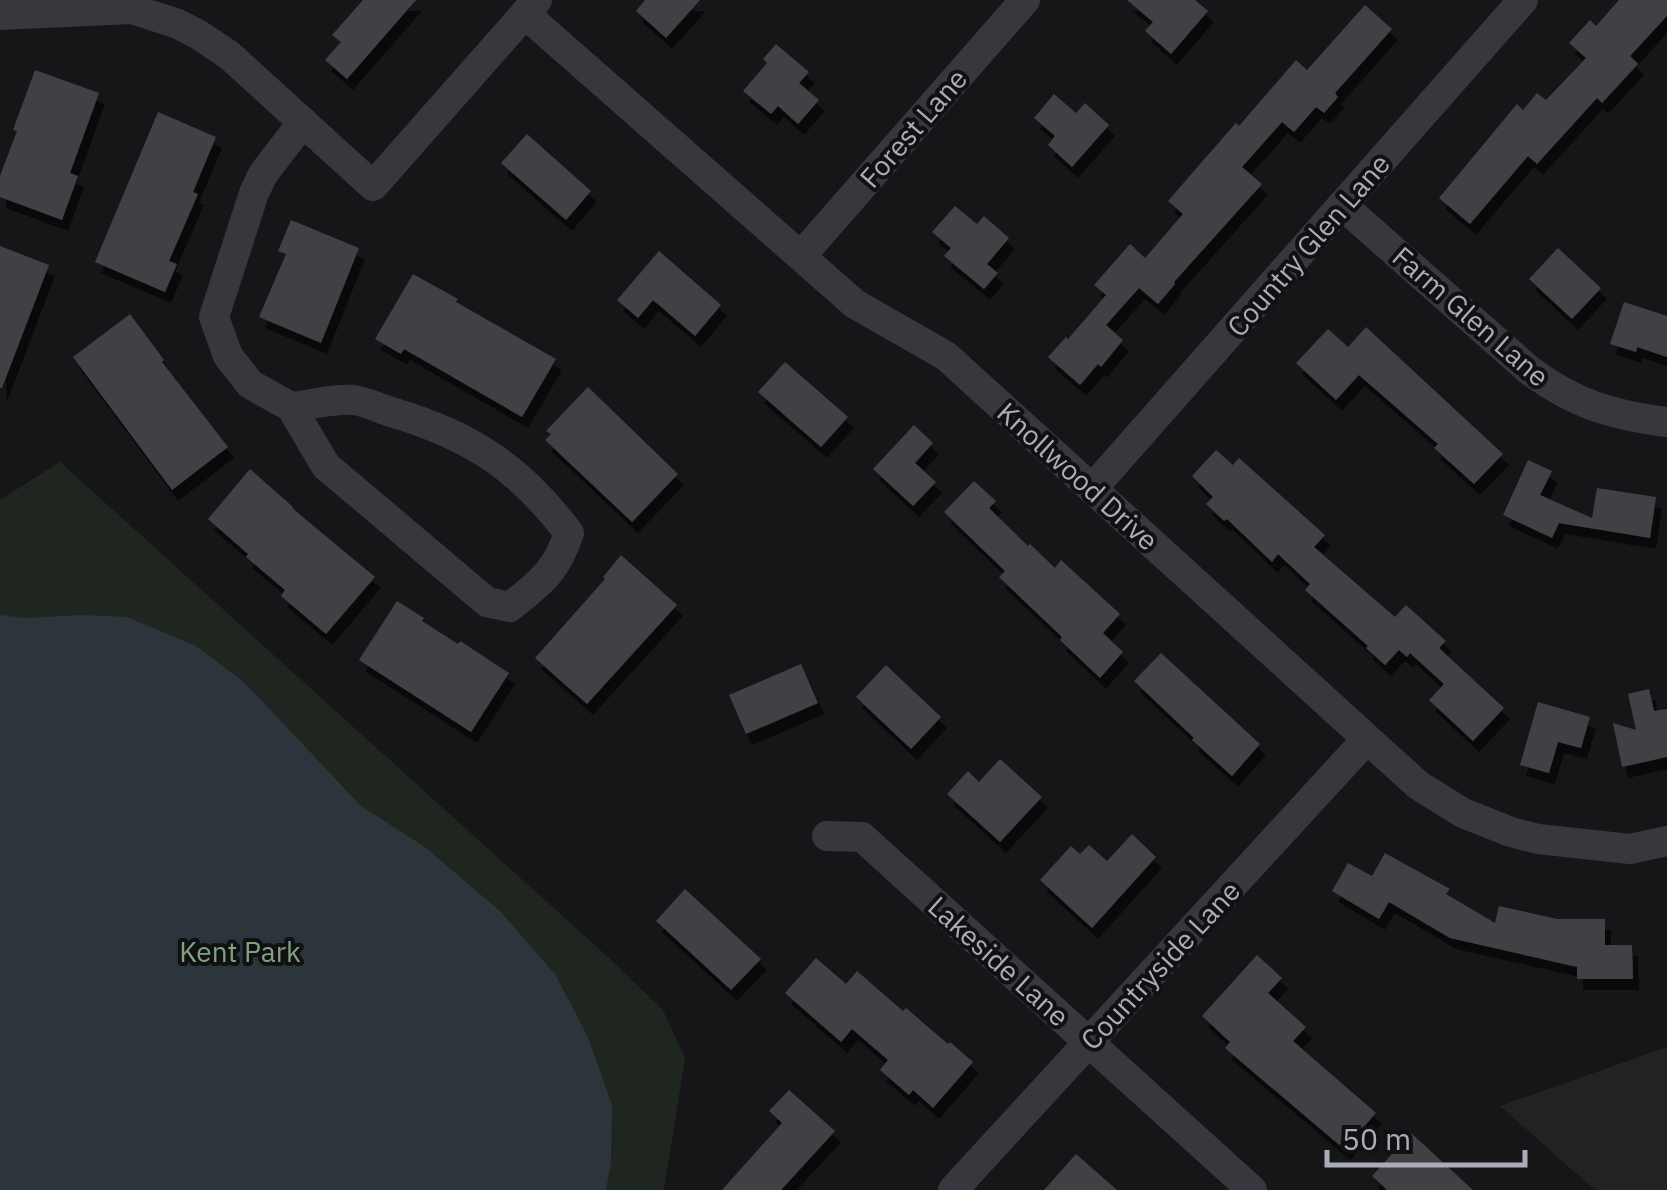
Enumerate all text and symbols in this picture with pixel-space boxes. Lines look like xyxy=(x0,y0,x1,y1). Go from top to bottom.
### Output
street label: Forest Lane xyxy=(851,61,975,195)
street label: Country Glen Lane xyxy=(1218,146,1398,344)
street label: Farm Glen Lane xyxy=(1385,238,1557,394)
street label: Knollwood Drive xyxy=(990,394,1166,558)
street label: Countryside Lane xyxy=(1072,873,1248,1057)
street label: Lakeside Lane xyxy=(921,888,1077,1034)
park label: Kent Park xyxy=(179,933,301,970)
scale bar xyxy=(1327,1105,1524,1167)
text: 50 m xyxy=(1342,1119,1411,1158)

